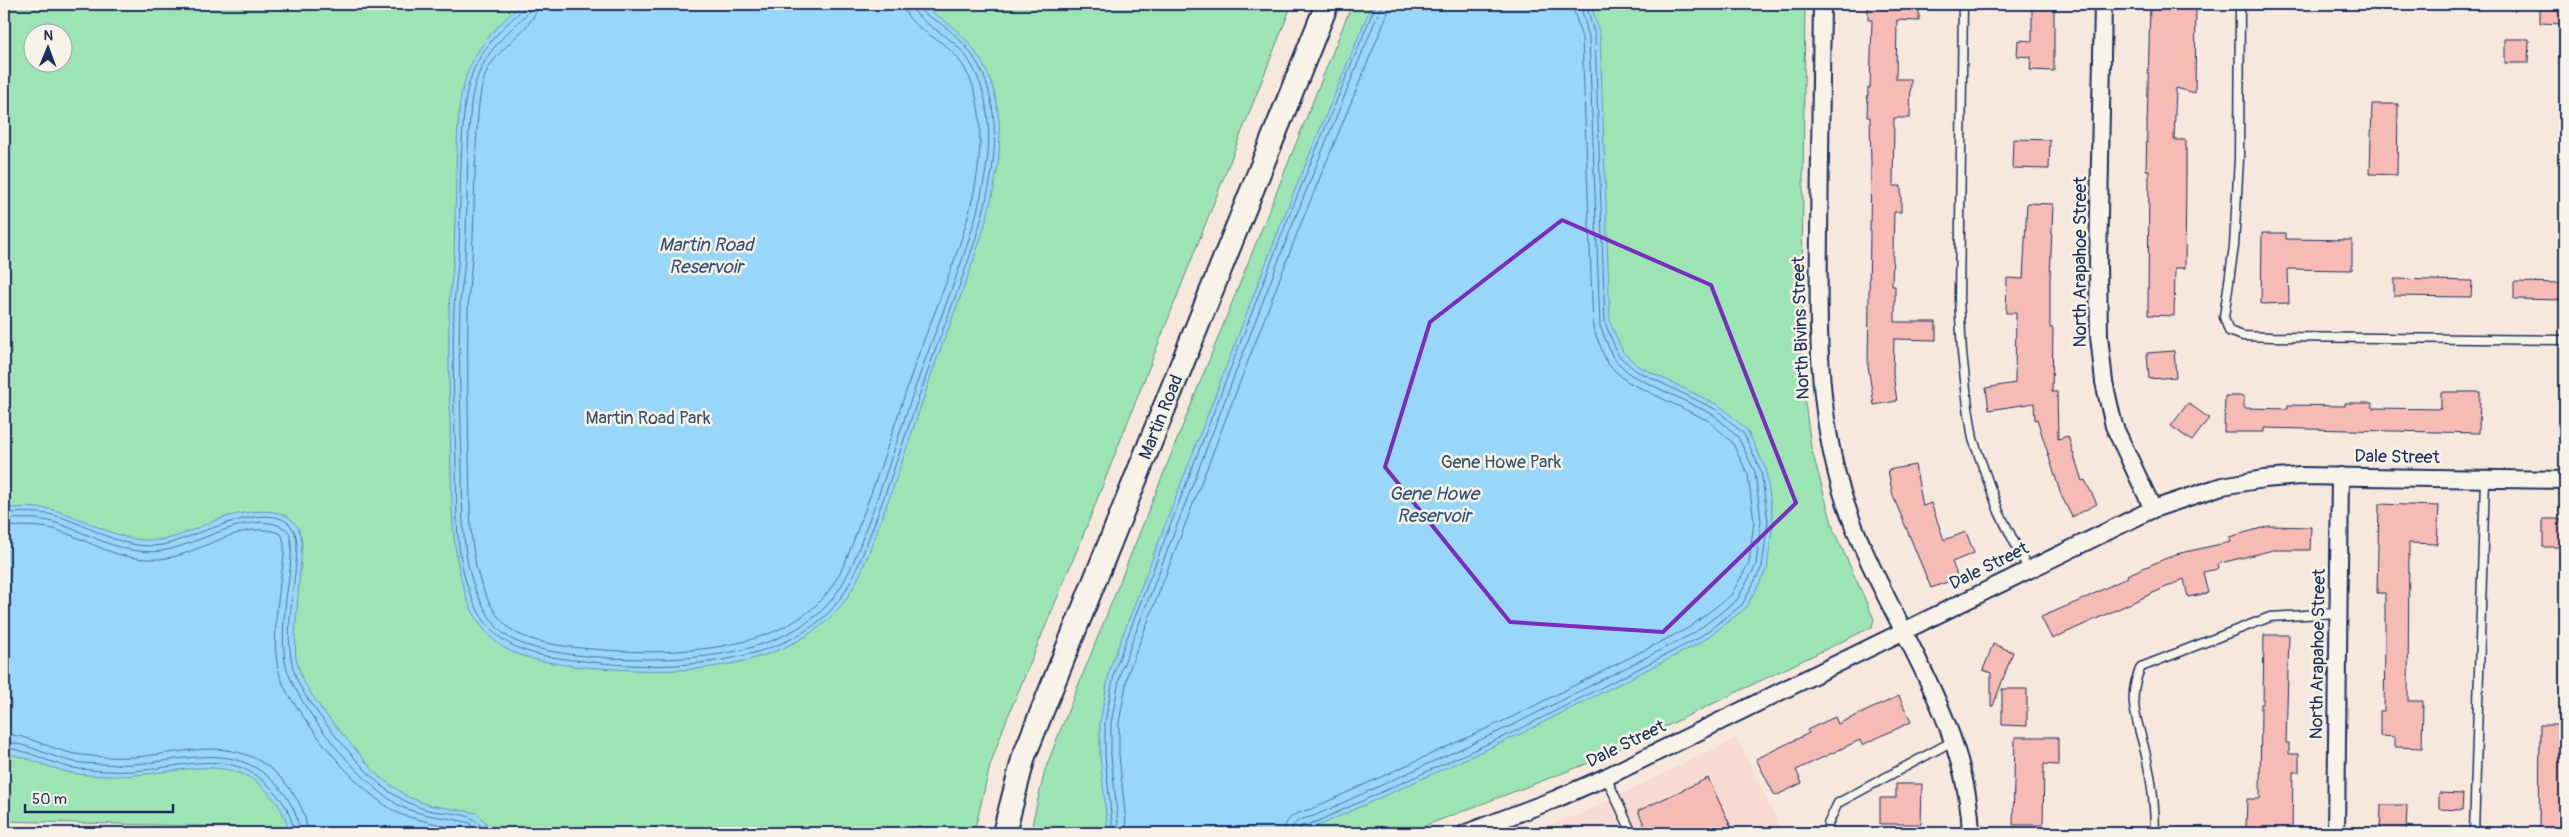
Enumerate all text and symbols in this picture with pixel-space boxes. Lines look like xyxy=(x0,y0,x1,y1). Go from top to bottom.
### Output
north arrow xyxy=(22,22,72,72)
text: N xyxy=(43,27,53,44)
street label: North Arapahoe Street xyxy=(2069,176,2092,347)
water label: Martin Road Reservoir xyxy=(659,233,756,279)
street label: North Bivins Street xyxy=(1787,255,1815,400)
street label: Martin Road xyxy=(1133,371,1188,463)
park label: Martin Road Park xyxy=(586,407,711,430)
street label: Dale Street xyxy=(2354,445,2441,469)
park label: Gene Howe Park xyxy=(1441,451,1562,474)
water label: Gene Howe Reservoir xyxy=(1389,482,1481,528)
street label: Dale Street xyxy=(1946,537,2033,595)
street label: North Arapahoe Street xyxy=(2305,568,2331,740)
street label: Dale Street xyxy=(1583,715,1670,773)
scale bar xyxy=(25,782,172,814)
text: 50 m xyxy=(32,790,67,809)

